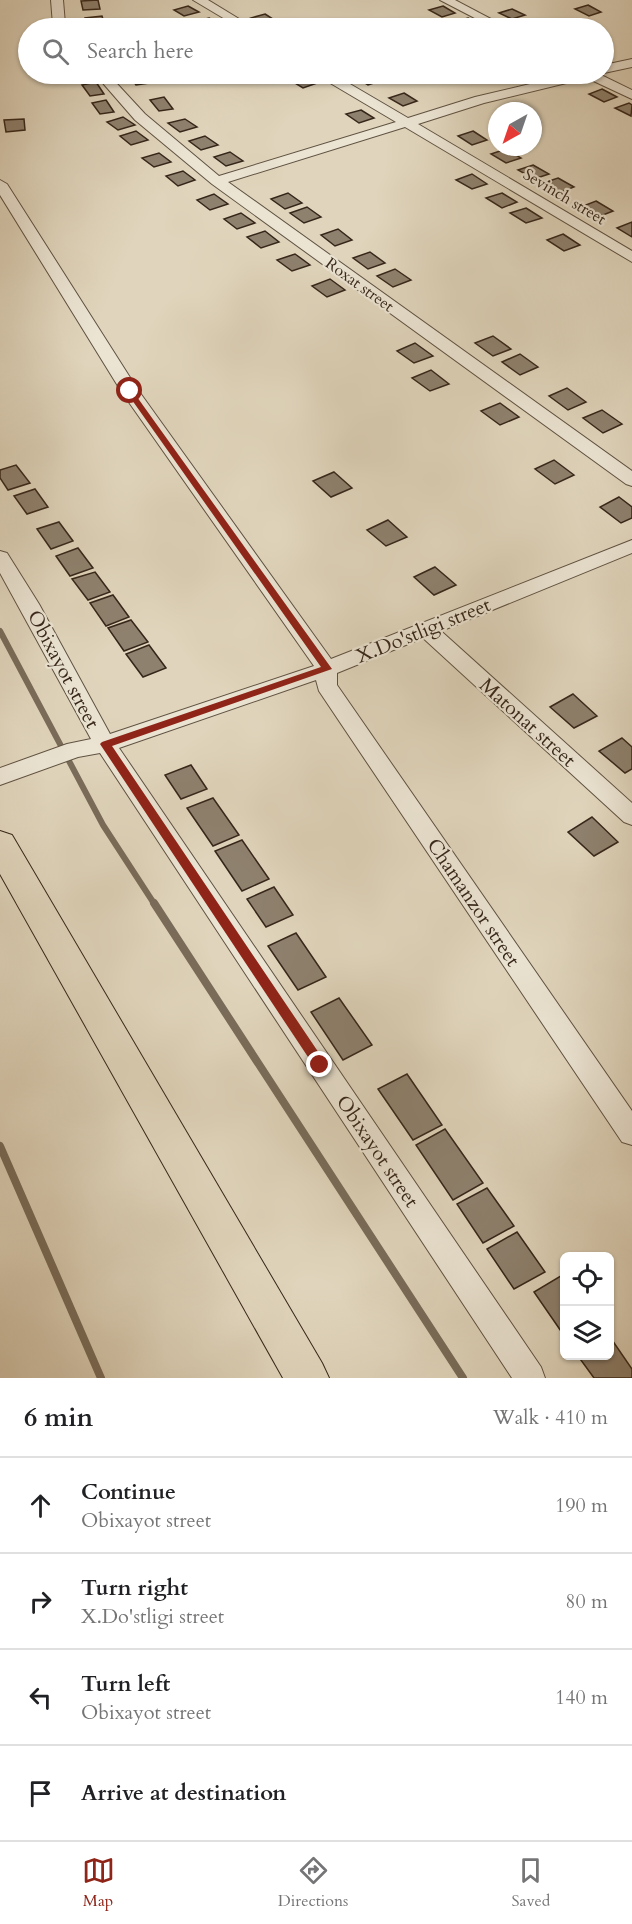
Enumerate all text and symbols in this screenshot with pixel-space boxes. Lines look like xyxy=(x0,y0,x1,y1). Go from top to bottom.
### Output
search box xyxy=(18,18,614,84)
icon: search xyxy=(39,35,72,68)
text: Search here xyxy=(87,36,194,66)
north arrow xyxy=(488,102,542,156)
street label: Sevinch street xyxy=(519,163,610,230)
street label: Roxat street xyxy=(321,252,398,317)
route start xyxy=(116,377,142,403)
street label: X.Do'stligi street xyxy=(352,591,495,670)
street label: Obixayot street xyxy=(21,605,106,734)
street label: Matonat street xyxy=(474,672,582,773)
street label: Chamanzor street xyxy=(421,833,527,972)
route end xyxy=(306,1051,332,1077)
street label: Obixayot street xyxy=(330,1090,426,1213)
map controls xyxy=(560,1252,614,1360)
button: locate xyxy=(560,1252,614,1306)
button: layers xyxy=(560,1306,614,1360)
text: 6 min xyxy=(24,1400,93,1435)
text: Walk · 410 m xyxy=(493,1404,608,1431)
text: Continue xyxy=(81,1477,176,1507)
icon: ahead xyxy=(24,1489,57,1522)
text: 190 m xyxy=(555,1492,608,1519)
text: Obixayot street xyxy=(81,1507,211,1534)
text: Turn right xyxy=(81,1573,188,1603)
icon: right xyxy=(24,1585,57,1618)
text: 80 m xyxy=(565,1588,608,1615)
text: X.Do'stligi street xyxy=(81,1603,224,1630)
text: Turn left xyxy=(81,1669,170,1699)
icon: left xyxy=(24,1681,57,1714)
text: 140 m xyxy=(555,1684,608,1711)
text: Obixayot street xyxy=(81,1699,211,1726)
icon: arrive xyxy=(24,1777,57,1810)
text: Arrive at destination xyxy=(81,1778,286,1808)
tab: Map xyxy=(82,1854,115,1912)
tab: Directions xyxy=(278,1854,348,1912)
tab: Saved xyxy=(512,1854,550,1912)

